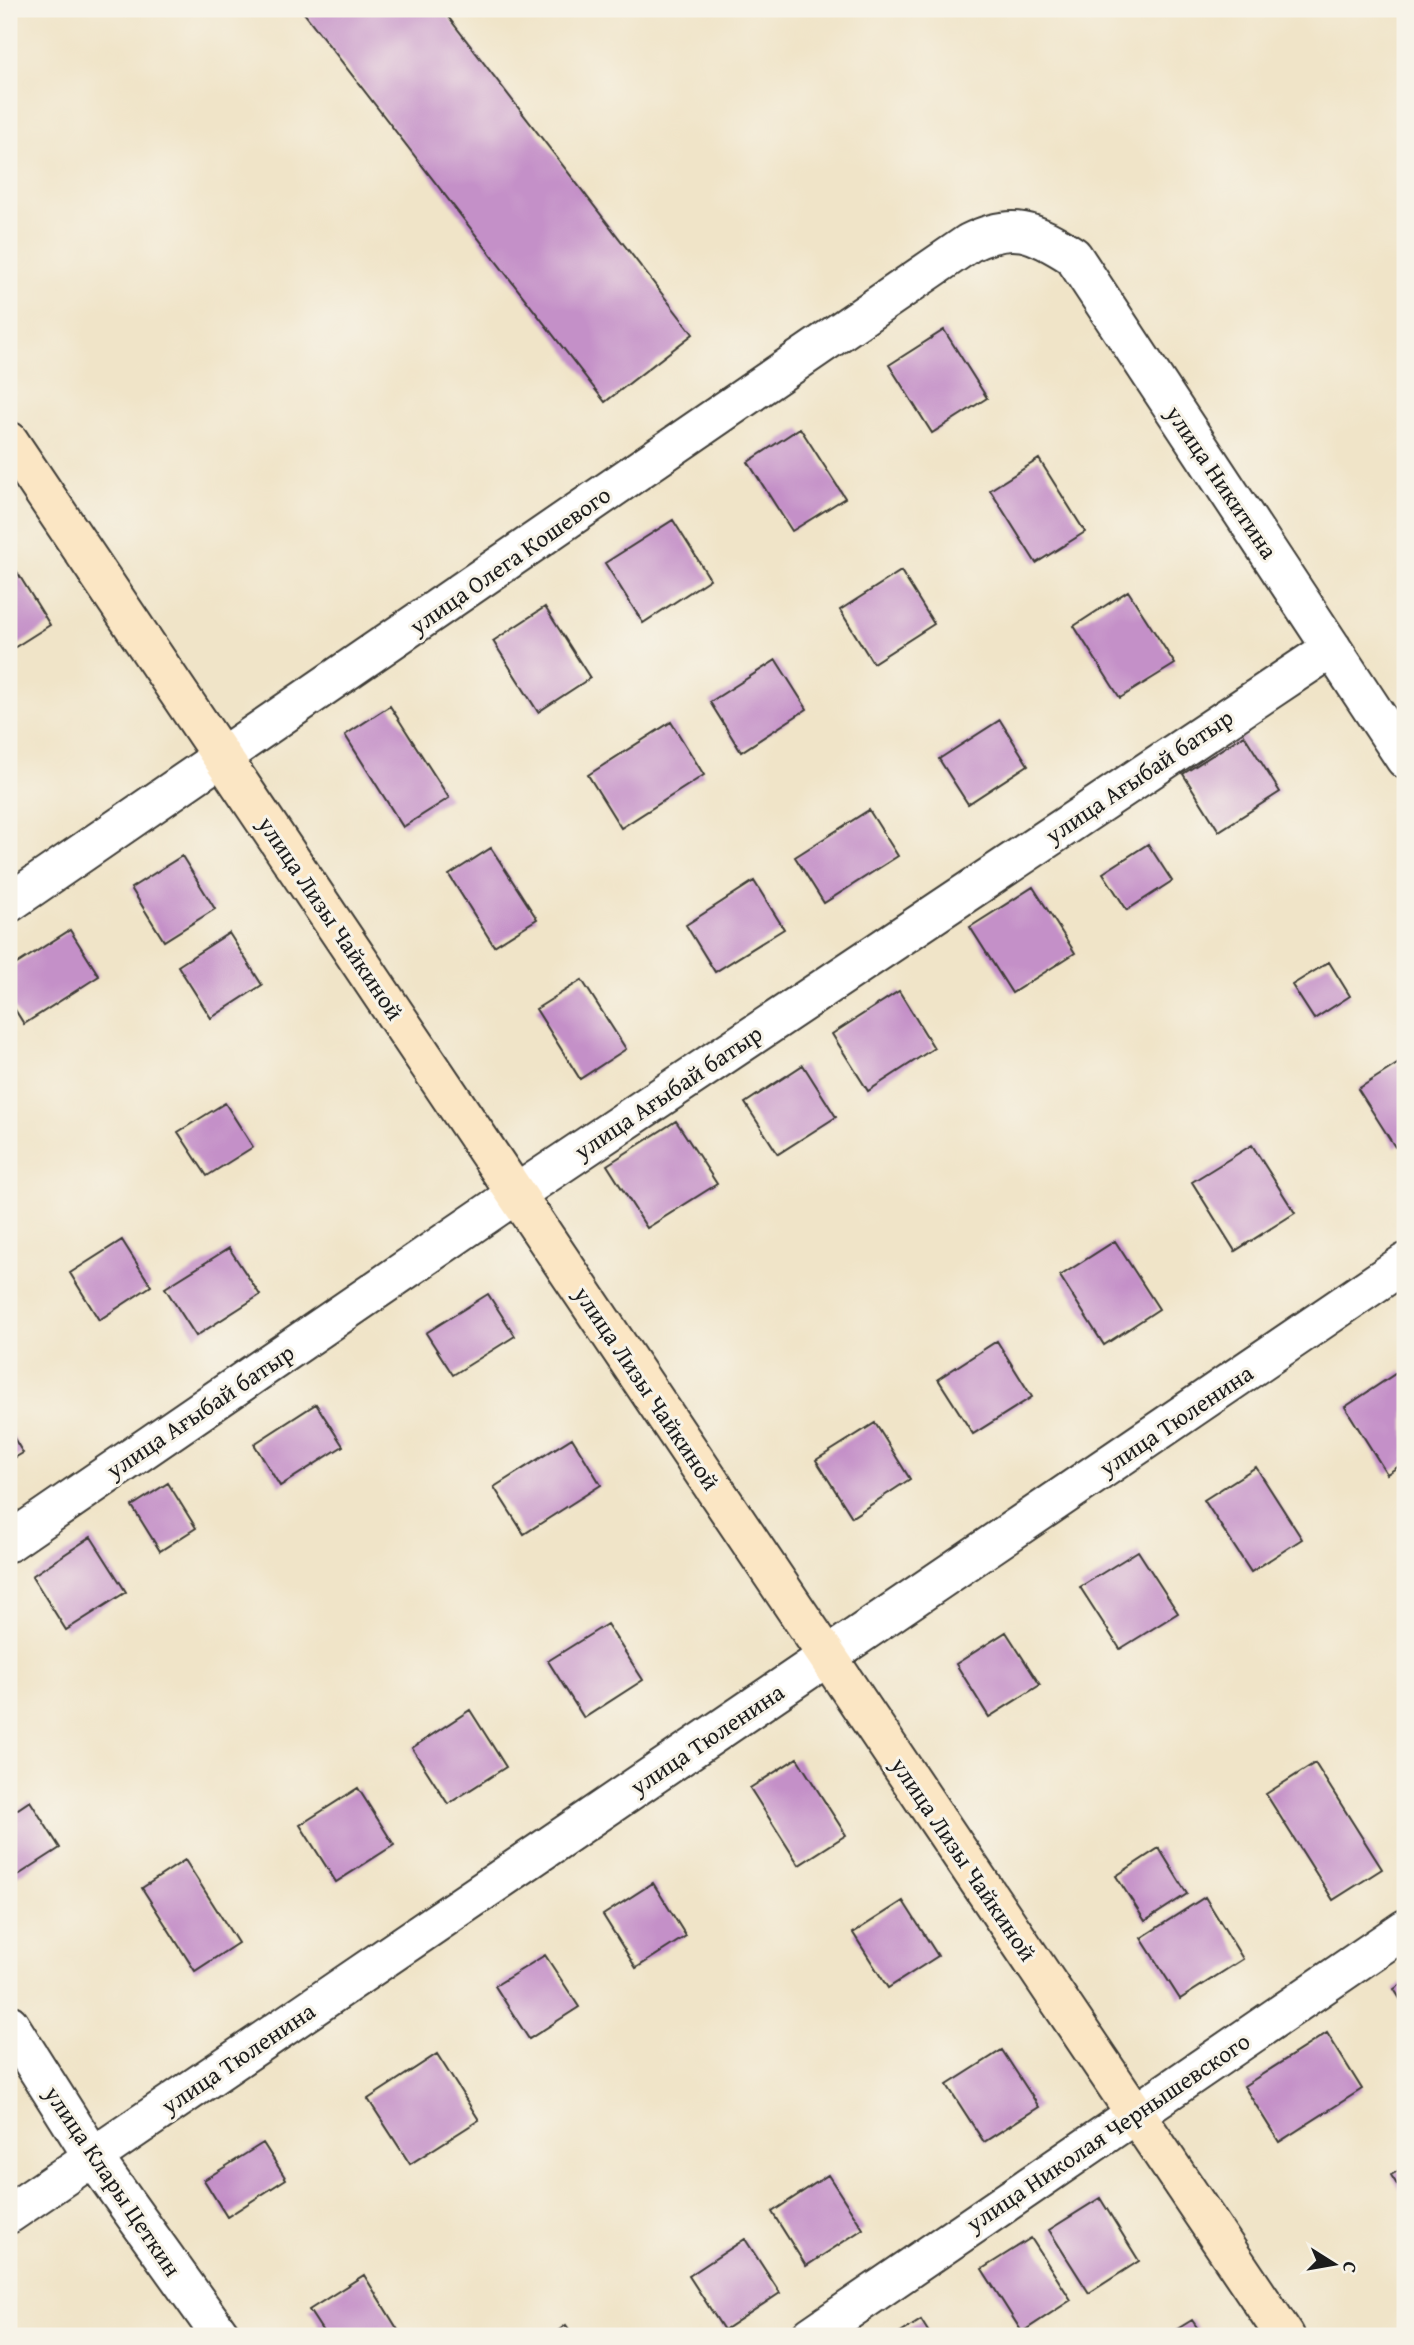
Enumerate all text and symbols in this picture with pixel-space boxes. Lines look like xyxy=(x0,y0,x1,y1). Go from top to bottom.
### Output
street label: улица Никитина xyxy=(1157,397,1287,566)
street label: улица Олега Кошевого xyxy=(401,477,618,643)
street label: улица Ағыбай батыр xyxy=(1037,700,1240,853)
street label: улица Лизы Чайкиной xyxy=(249,808,413,1027)
street label: улица Ағыбай батыр xyxy=(566,1016,769,1169)
street label: улица Лизы Чайкиной xyxy=(565,1278,729,1497)
street label: улица Ағыбай батыр xyxy=(98,1335,301,1488)
street label: улица Тюленина xyxy=(1091,1355,1260,1485)
street label: улица Тюленина xyxy=(622,1674,791,1804)
street label: улица Лизы Чайкиной xyxy=(882,1749,1046,1968)
street label: улица Тюленина xyxy=(153,1993,322,2123)
street label: улица Николая Чернышевского xyxy=(958,2024,1257,2241)
street label: улица Клары Цеткин xyxy=(35,2078,190,2284)
north arrow xyxy=(1298,2230,1368,2300)
text: С xyxy=(1336,2259,1365,2275)

